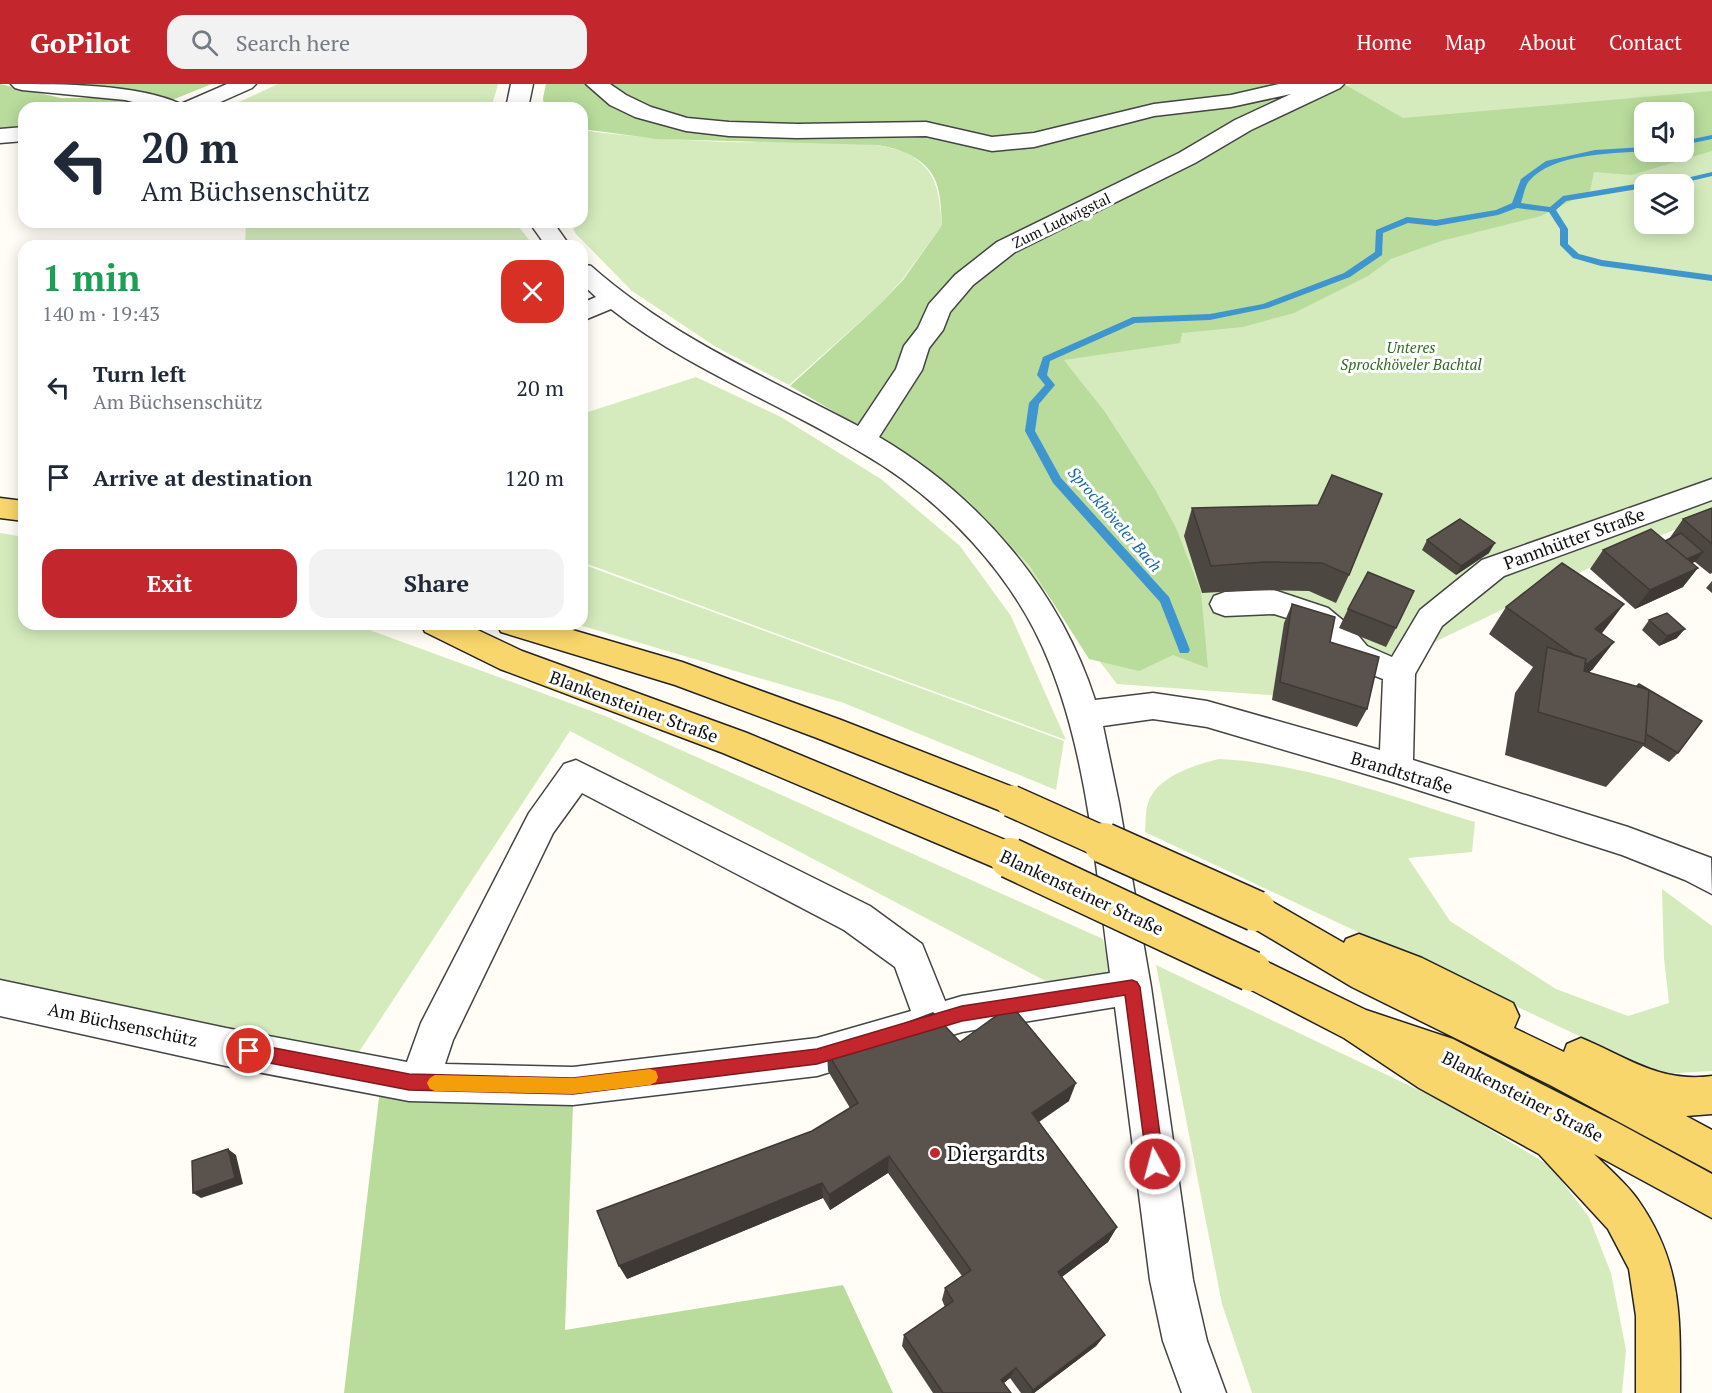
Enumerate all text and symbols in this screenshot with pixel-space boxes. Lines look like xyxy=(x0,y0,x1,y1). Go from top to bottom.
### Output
search box xyxy=(167,15,587,69)
text: GoPilot xyxy=(30,24,131,61)
icon: search xyxy=(188,26,221,59)
text: Search here xyxy=(236,28,350,57)
text: Home xyxy=(1356,28,1412,56)
text: Map xyxy=(1445,28,1486,56)
text: About xyxy=(1519,28,1576,56)
text: Contact xyxy=(1609,28,1682,56)
map controls xyxy=(1634,102,1694,234)
button: sound xyxy=(1634,102,1694,162)
text: 20 m xyxy=(141,119,239,175)
icon: left xyxy=(42,126,120,204)
text: Am Büchsenschütz xyxy=(141,173,370,209)
button: layers xyxy=(1634,174,1694,234)
street label: Zum Ludwigstal xyxy=(1009,188,1113,252)
text: 1 min xyxy=(42,254,140,301)
button: close xyxy=(501,260,564,323)
text: 140 m · 19:43 xyxy=(42,300,160,327)
park label: Unteres Sprockhöveler Bachtal xyxy=(1340,337,1483,374)
text: Turn left xyxy=(93,359,186,388)
icon: left xyxy=(42,371,75,404)
text: 20 m xyxy=(516,373,564,402)
text: Am Büchsenschütz xyxy=(93,388,263,415)
icon: arrive xyxy=(42,461,75,494)
water label: Sprockhöveler Bach xyxy=(1063,462,1167,576)
text: Arrive at destination xyxy=(93,463,312,492)
text: 120 m xyxy=(504,463,564,492)
street label: Pannhütter Straße xyxy=(1500,501,1648,575)
button: Exit xyxy=(42,549,297,618)
button: Share xyxy=(309,549,564,618)
street label: Blankensteiner Straße xyxy=(546,664,722,748)
street label: Brandtstraße xyxy=(1348,745,1456,799)
street label: Blankensteiner Straße xyxy=(996,844,1168,940)
street label: Am Büchsenschütz xyxy=(46,996,200,1052)
pin xyxy=(223,1025,274,1076)
icon: arrive xyxy=(232,1034,265,1067)
street label: Blankensteiner Straße xyxy=(1438,1045,1608,1147)
position arrow xyxy=(1123,1132,1187,1196)
place label: Diergardts xyxy=(947,1139,1045,1167)
marker: Diergardts xyxy=(928,1146,942,1160)

